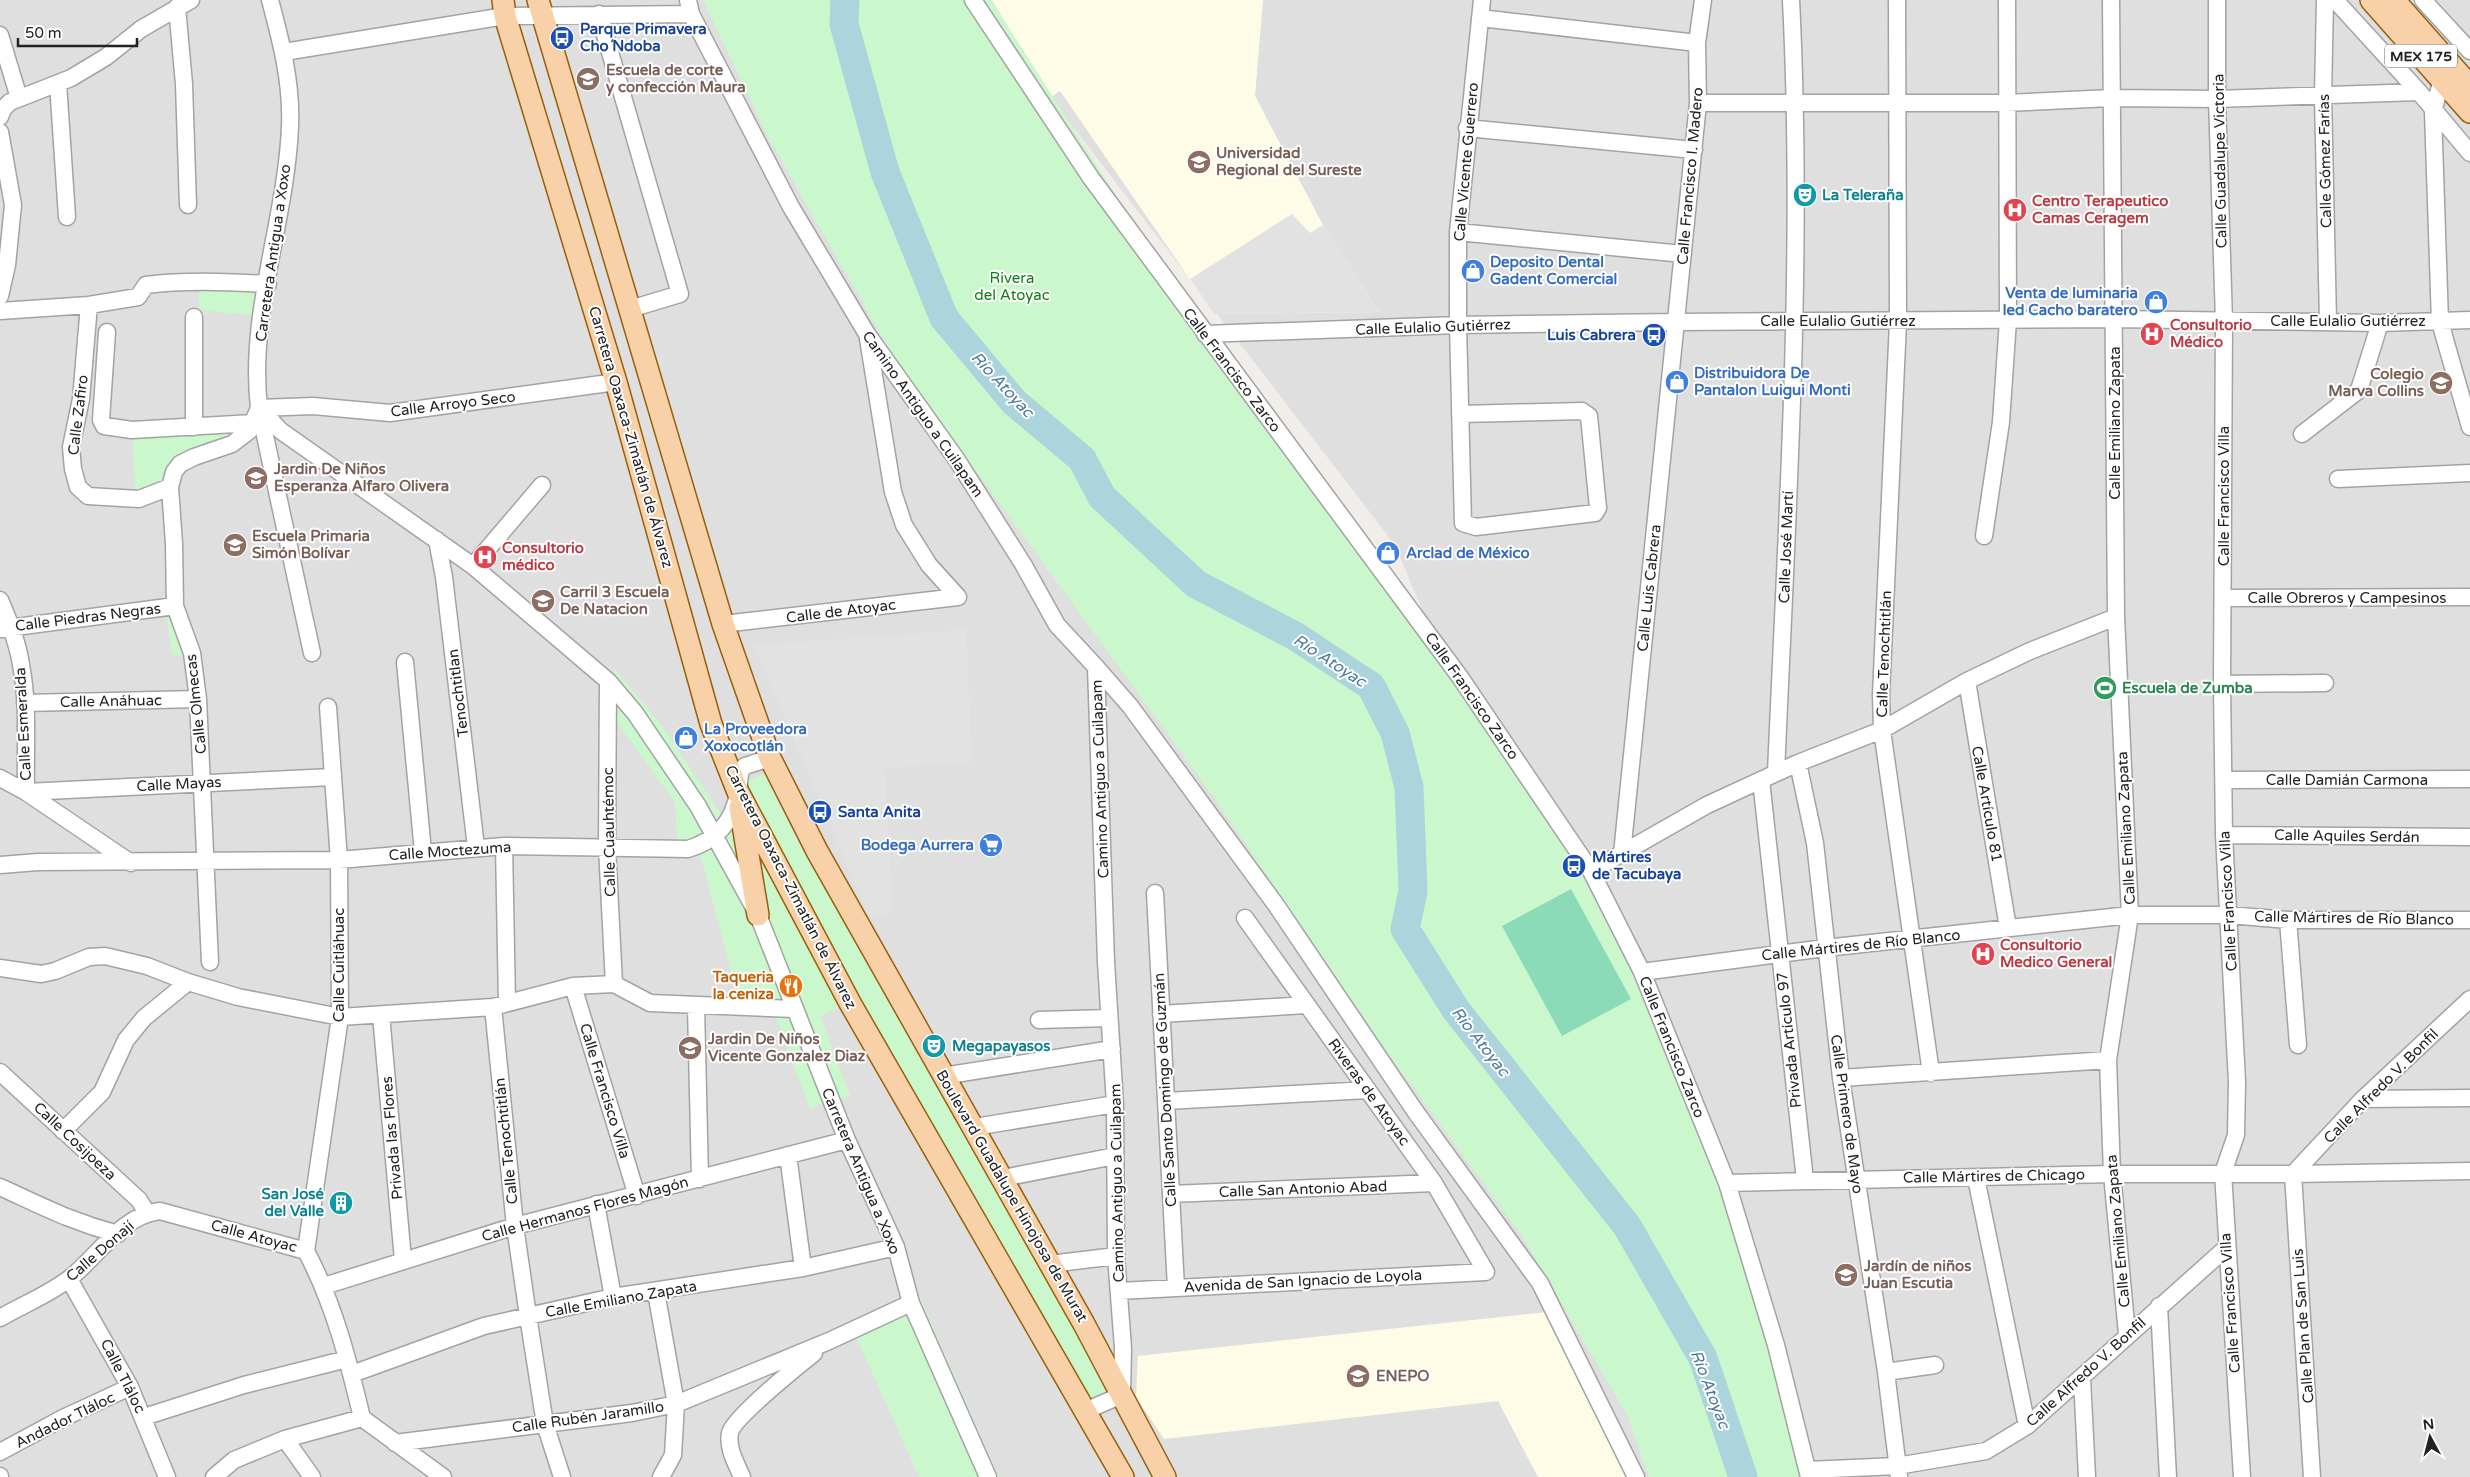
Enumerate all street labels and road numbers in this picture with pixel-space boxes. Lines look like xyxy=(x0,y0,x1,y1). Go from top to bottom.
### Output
road number: MEX 175 xyxy=(2385,44,2457,68)
street label: Calle Guadalupe Victoria xyxy=(2209,73,2231,249)
street label: Calle Vicente Guerrero xyxy=(1450,82,1482,242)
street label: Calle Francisco I. Madero xyxy=(1673,86,1707,266)
street label: Calle Gómez Farías xyxy=(2315,94,2335,228)
street label: Carretera Antigua a Xoxo xyxy=(252,163,294,343)
street label: Carretera Oaxaca-Zimatlán de Álvarez xyxy=(585,304,677,570)
street label: Calle Francisco Zarco xyxy=(1179,304,1285,436)
street label: Calle Eulalio Gutiérrez xyxy=(1760,312,1916,330)
street label: Calle Eulalio Gutiérrez xyxy=(2270,312,2426,330)
street label: Calle Eulalio Gutiérrez xyxy=(1355,315,1511,339)
street label: Camino Antiguo a Cuilapam xyxy=(859,327,987,501)
street label: Calle Emiliano Zapata xyxy=(2106,346,2124,500)
street label: Calle Zafiro xyxy=(64,374,92,456)
street label: Calle Arroyo Seco xyxy=(389,387,517,421)
street label: Calle Francisco Villa xyxy=(2215,426,2233,566)
street label: Calle José Martí xyxy=(1775,490,1797,604)
street label: Calle Luis Cabrera xyxy=(1633,523,1665,653)
street label: Calle Obreros y Campesinos xyxy=(2248,589,2446,607)
street label: Calle Tenochtitlán xyxy=(1873,590,1895,718)
street label: Calle de Atoyac xyxy=(785,595,897,627)
street label: Calle Piedras Negras xyxy=(14,599,162,635)
street label: Calle Francisco Zarco xyxy=(1421,629,1523,763)
street label: Tenochtitlan xyxy=(444,648,472,738)
street label: Calle Olmecas xyxy=(182,653,210,755)
street label: Calle Esmeralda xyxy=(11,667,35,781)
street label: Camino Antiguo a Cuilapam xyxy=(1088,679,1112,879)
street label: Calle Anáhuac xyxy=(60,691,162,711)
street label: Calle Artículo 81 xyxy=(1968,744,2006,864)
street label: Calle Emiliano Zapata xyxy=(2113,751,2139,905)
street label: Carretera Oaxaca-Zimatlán de Álvarez xyxy=(721,762,861,1012)
street label: Calle Cuauhtémoc xyxy=(599,767,619,897)
street label: Calle Damián Carmona xyxy=(2266,771,2428,789)
street label: Calle Mayas xyxy=(136,773,222,795)
street label: Calle Aquiles Serdán xyxy=(2274,826,2420,846)
street label: Calle Francisco Villa xyxy=(2215,830,2241,972)
street label: Calle Moctezuma xyxy=(388,838,512,864)
street label: Calle Mártires de Río Blanco xyxy=(2254,907,2454,929)
street label: Calle Cuitláhuac xyxy=(330,908,348,1022)
street label: Calle Mártires de Río Blanco xyxy=(1761,926,1961,964)
street label: Privada Artículo 97 xyxy=(1773,971,1805,1109)
street label: Calle Santo Domingo de Guzmán xyxy=(1150,973,1180,1207)
street label: Calle Francisco Zarco xyxy=(1635,974,1709,1120)
street label: Calle Francisco Villa xyxy=(576,1021,634,1161)
street label: Calle Alfredo V. Bonfil xyxy=(2320,1025,2442,1147)
street label: Calle Primero de Mayo xyxy=(1827,1033,1867,1195)
street label: Riveras de Atoyac xyxy=(1324,1035,1414,1149)
street label: Boulevard Guadalupe Hinojosa de Murat xyxy=(932,1067,1092,1325)
street label: Privada las Flores xyxy=(378,1076,406,1200)
street label: Calle Tenochtitlán xyxy=(490,1077,522,1205)
street label: Camino Antiguo a Cuilapam xyxy=(1106,1083,1128,1283)
street label: Carretera Antigua a Xoxo xyxy=(818,1085,904,1257)
street label: Calle Cosijoeza xyxy=(30,1098,120,1184)
street label: Calle Emiliano Zapata xyxy=(2102,1154,2134,1308)
street label: Calle Mártires de Chicago xyxy=(1903,1165,2085,1187)
street label: Calle Hermanos Flores Magón xyxy=(480,1173,690,1245)
street label: Calle San Antonio Abad xyxy=(1218,1177,1388,1201)
street label: Calle Atoyac xyxy=(209,1216,299,1256)
street label: Calle Donají xyxy=(62,1217,138,1285)
street label: Calle Francisco Villa xyxy=(2216,1232,2244,1374)
street label: Calle Plan de San Luis xyxy=(2289,1248,2317,1404)
street label: Avenida de San Ignacio de Loyola xyxy=(1183,1266,1423,1296)
street label: Calle Emiliano Zapata xyxy=(544,1277,698,1321)
street label: Calle Alfredo V. Bonfil xyxy=(2023,1314,2149,1430)
street label: Calle Tláloc xyxy=(97,1336,149,1416)
street label: Andador Tláloc xyxy=(12,1388,118,1452)
street label: Calle Rubén Jaramillo xyxy=(511,1397,665,1437)

